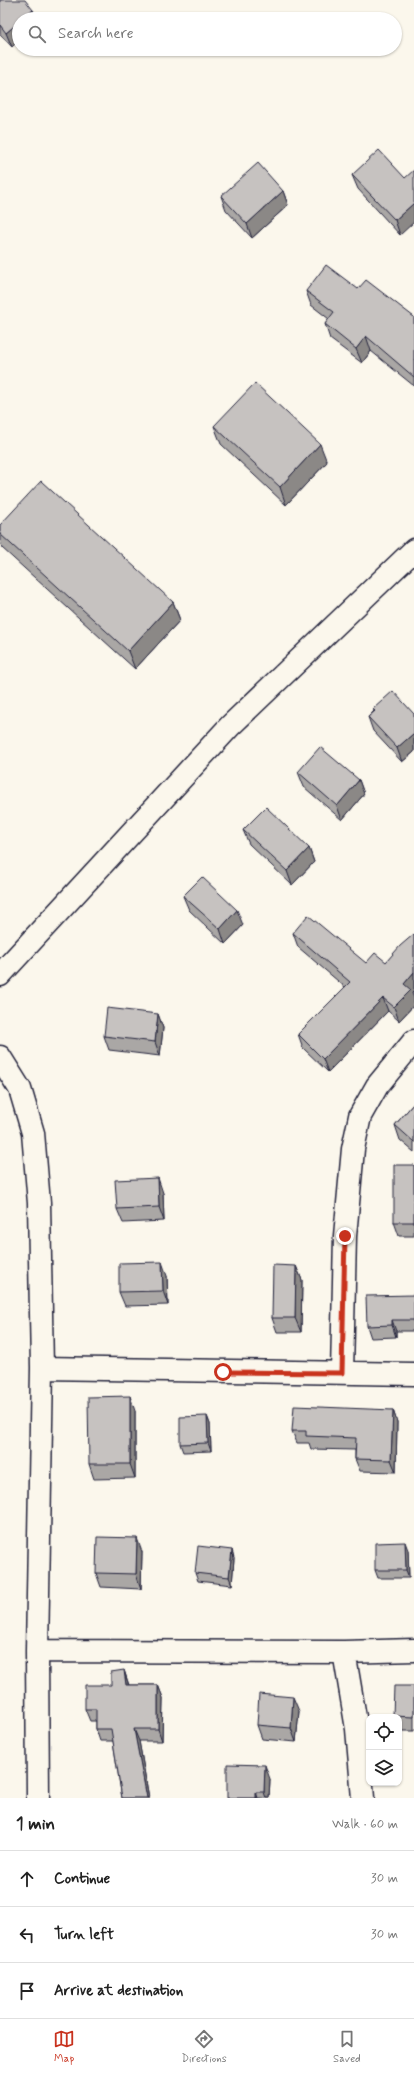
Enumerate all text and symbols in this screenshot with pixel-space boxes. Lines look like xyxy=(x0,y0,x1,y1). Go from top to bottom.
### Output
search box xyxy=(12,12,402,56)
icon: search xyxy=(26,23,48,45)
text: Search here xyxy=(58,24,134,44)
route end xyxy=(336,1227,354,1245)
route start xyxy=(214,1363,232,1381)
map controls xyxy=(366,1714,402,1786)
button: locate xyxy=(366,1714,402,1750)
button: layers xyxy=(366,1750,402,1786)
text: 1 min xyxy=(16,1813,55,1835)
text: Walk · 60 m xyxy=(332,1816,398,1833)
icon: ahead xyxy=(16,1868,38,1890)
text: Continue xyxy=(54,1869,110,1889)
text: 30 m xyxy=(371,1870,398,1887)
icon: left xyxy=(16,1924,38,1946)
text: Turn left xyxy=(54,1925,114,1945)
text: 30 m xyxy=(371,1926,398,1943)
icon: arrive xyxy=(16,1980,38,2002)
text: Arrive at destination xyxy=(54,1981,183,2001)
tab: Map xyxy=(53,2028,75,2066)
tab: Directions xyxy=(181,2028,227,2066)
tab: Saved xyxy=(333,2028,361,2066)

